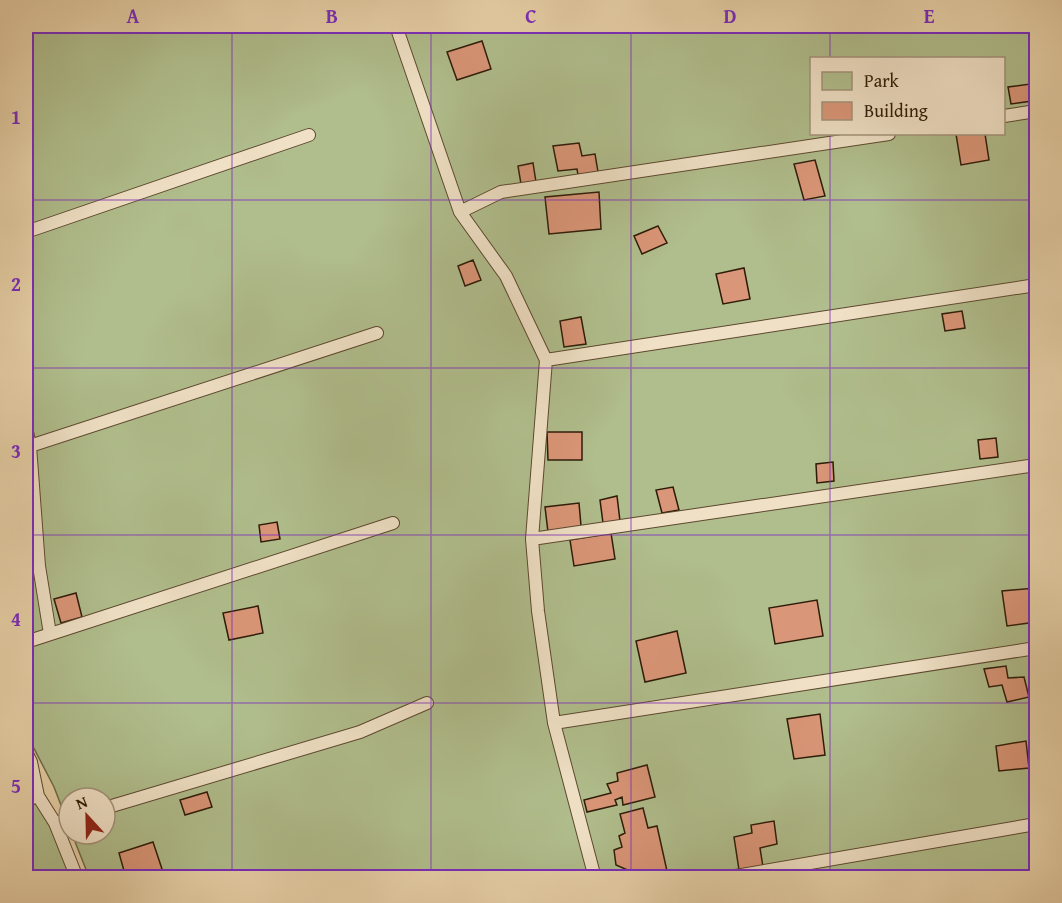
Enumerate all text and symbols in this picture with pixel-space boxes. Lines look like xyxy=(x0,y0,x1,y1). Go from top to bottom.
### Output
text: A xyxy=(127,1,140,30)
text: B xyxy=(326,1,338,30)
text: C xyxy=(525,1,537,30)
text: D xyxy=(723,1,737,30)
text: E xyxy=(924,1,935,30)
legend xyxy=(810,57,1005,135)
text: Park xyxy=(864,67,900,94)
text: Building xyxy=(864,97,928,124)
text: 1 xyxy=(11,102,21,131)
text: 2 xyxy=(11,269,21,298)
text: 3 xyxy=(11,436,21,465)
text: 4 xyxy=(11,604,21,633)
text: 5 xyxy=(11,771,21,800)
north arrow xyxy=(57,786,117,846)
text: N xyxy=(72,789,91,815)

